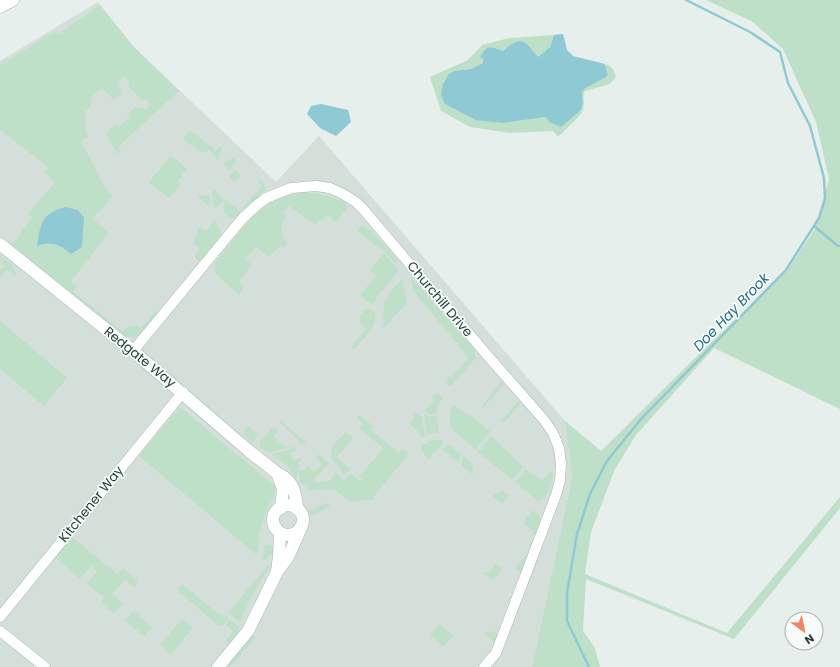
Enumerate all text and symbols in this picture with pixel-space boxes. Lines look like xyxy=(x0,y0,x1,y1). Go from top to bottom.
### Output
street label: Churchill Drive xyxy=(403,257,477,341)
water label: Doe Hay Brook xyxy=(688,268,774,356)
street label: Redgate Way xyxy=(100,322,180,392)
street label: Kitchener Way xyxy=(54,461,128,546)
north arrow xyxy=(784,611,824,651)
text: N xyxy=(802,630,817,648)

